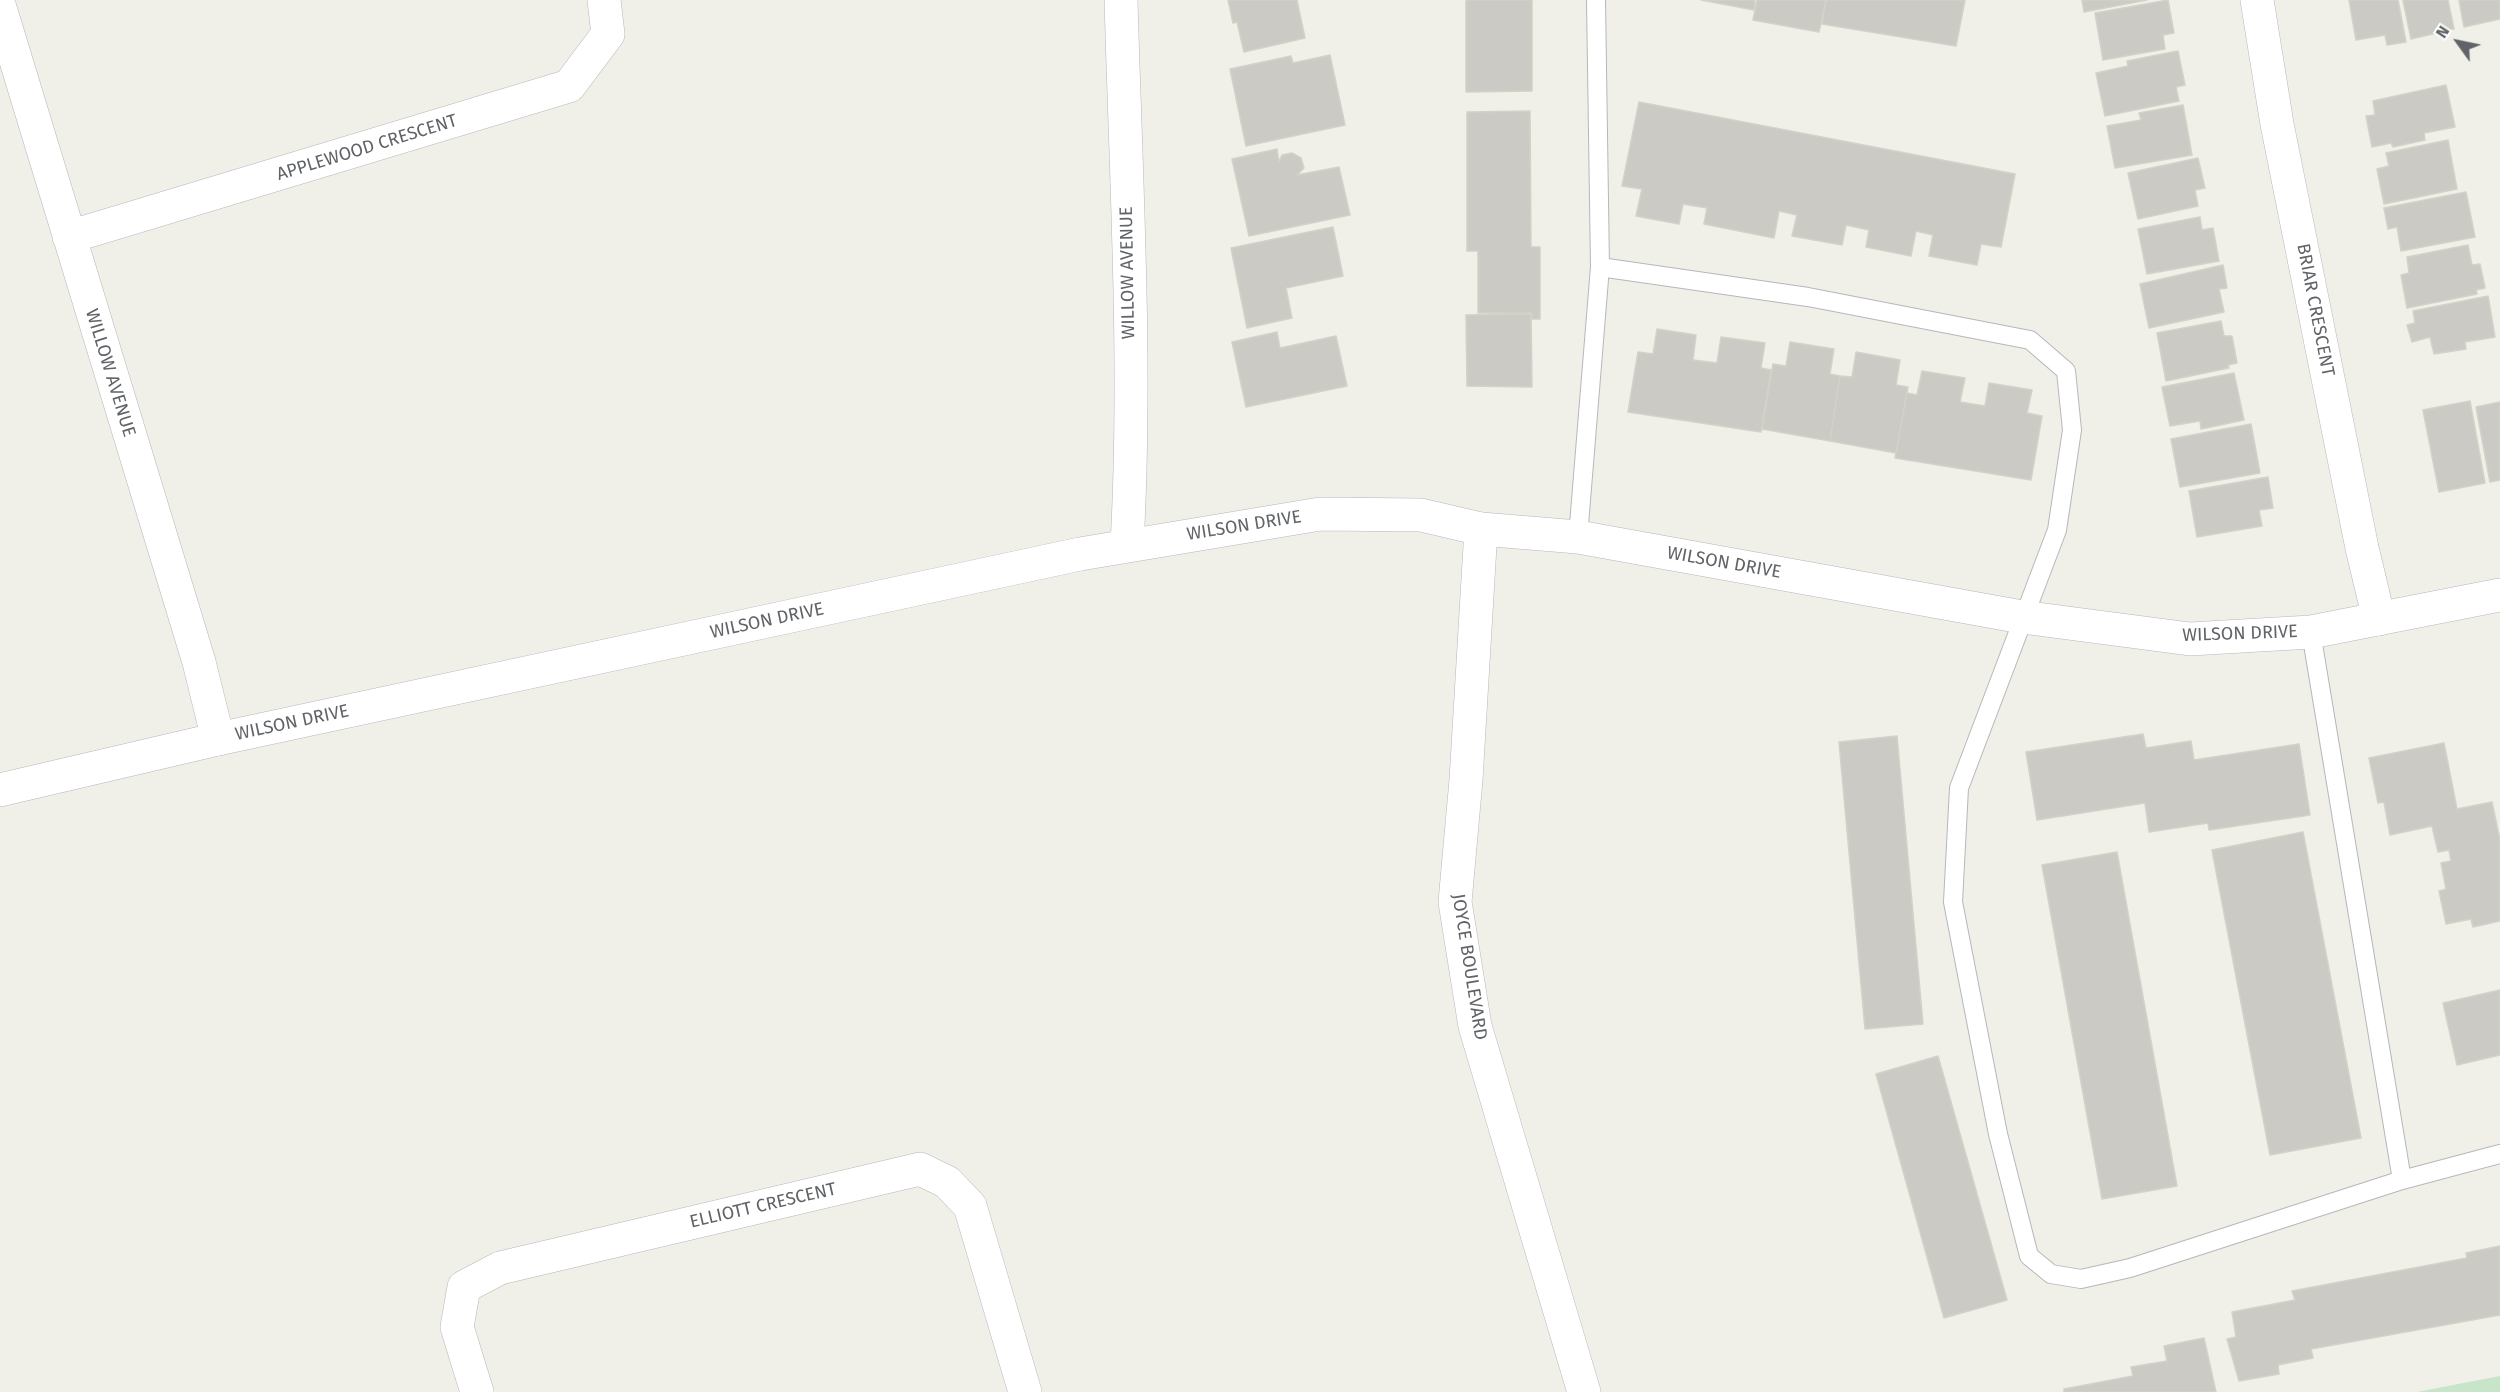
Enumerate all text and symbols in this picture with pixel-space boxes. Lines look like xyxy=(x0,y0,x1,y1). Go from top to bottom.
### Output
north arrow xyxy=(2428,12,2488,72)
text: N xyxy=(2432,22,2453,42)
street label: APPLEWOOD CRESCENT xyxy=(274,110,460,186)
street label: WILLOW AVENUE xyxy=(1116,206,1140,340)
street label: BRIAR CRESCENT xyxy=(2292,242,2338,378)
street label: WILLOW AVENUE xyxy=(80,306,140,440)
street label: WILSON DRIVE xyxy=(1185,506,1303,546)
street label: WILSON DRIVE xyxy=(1665,542,1783,584)
street label: WILSON DRIVE xyxy=(708,598,826,644)
street label: WILSON DRIVE xyxy=(2182,621,2298,647)
street label: WILSON DRIVE xyxy=(233,700,351,746)
street label: JOYCE BOULEVARD xyxy=(1447,892,1491,1042)
street label: ELLIOTT CRESCENT xyxy=(688,1179,838,1233)

